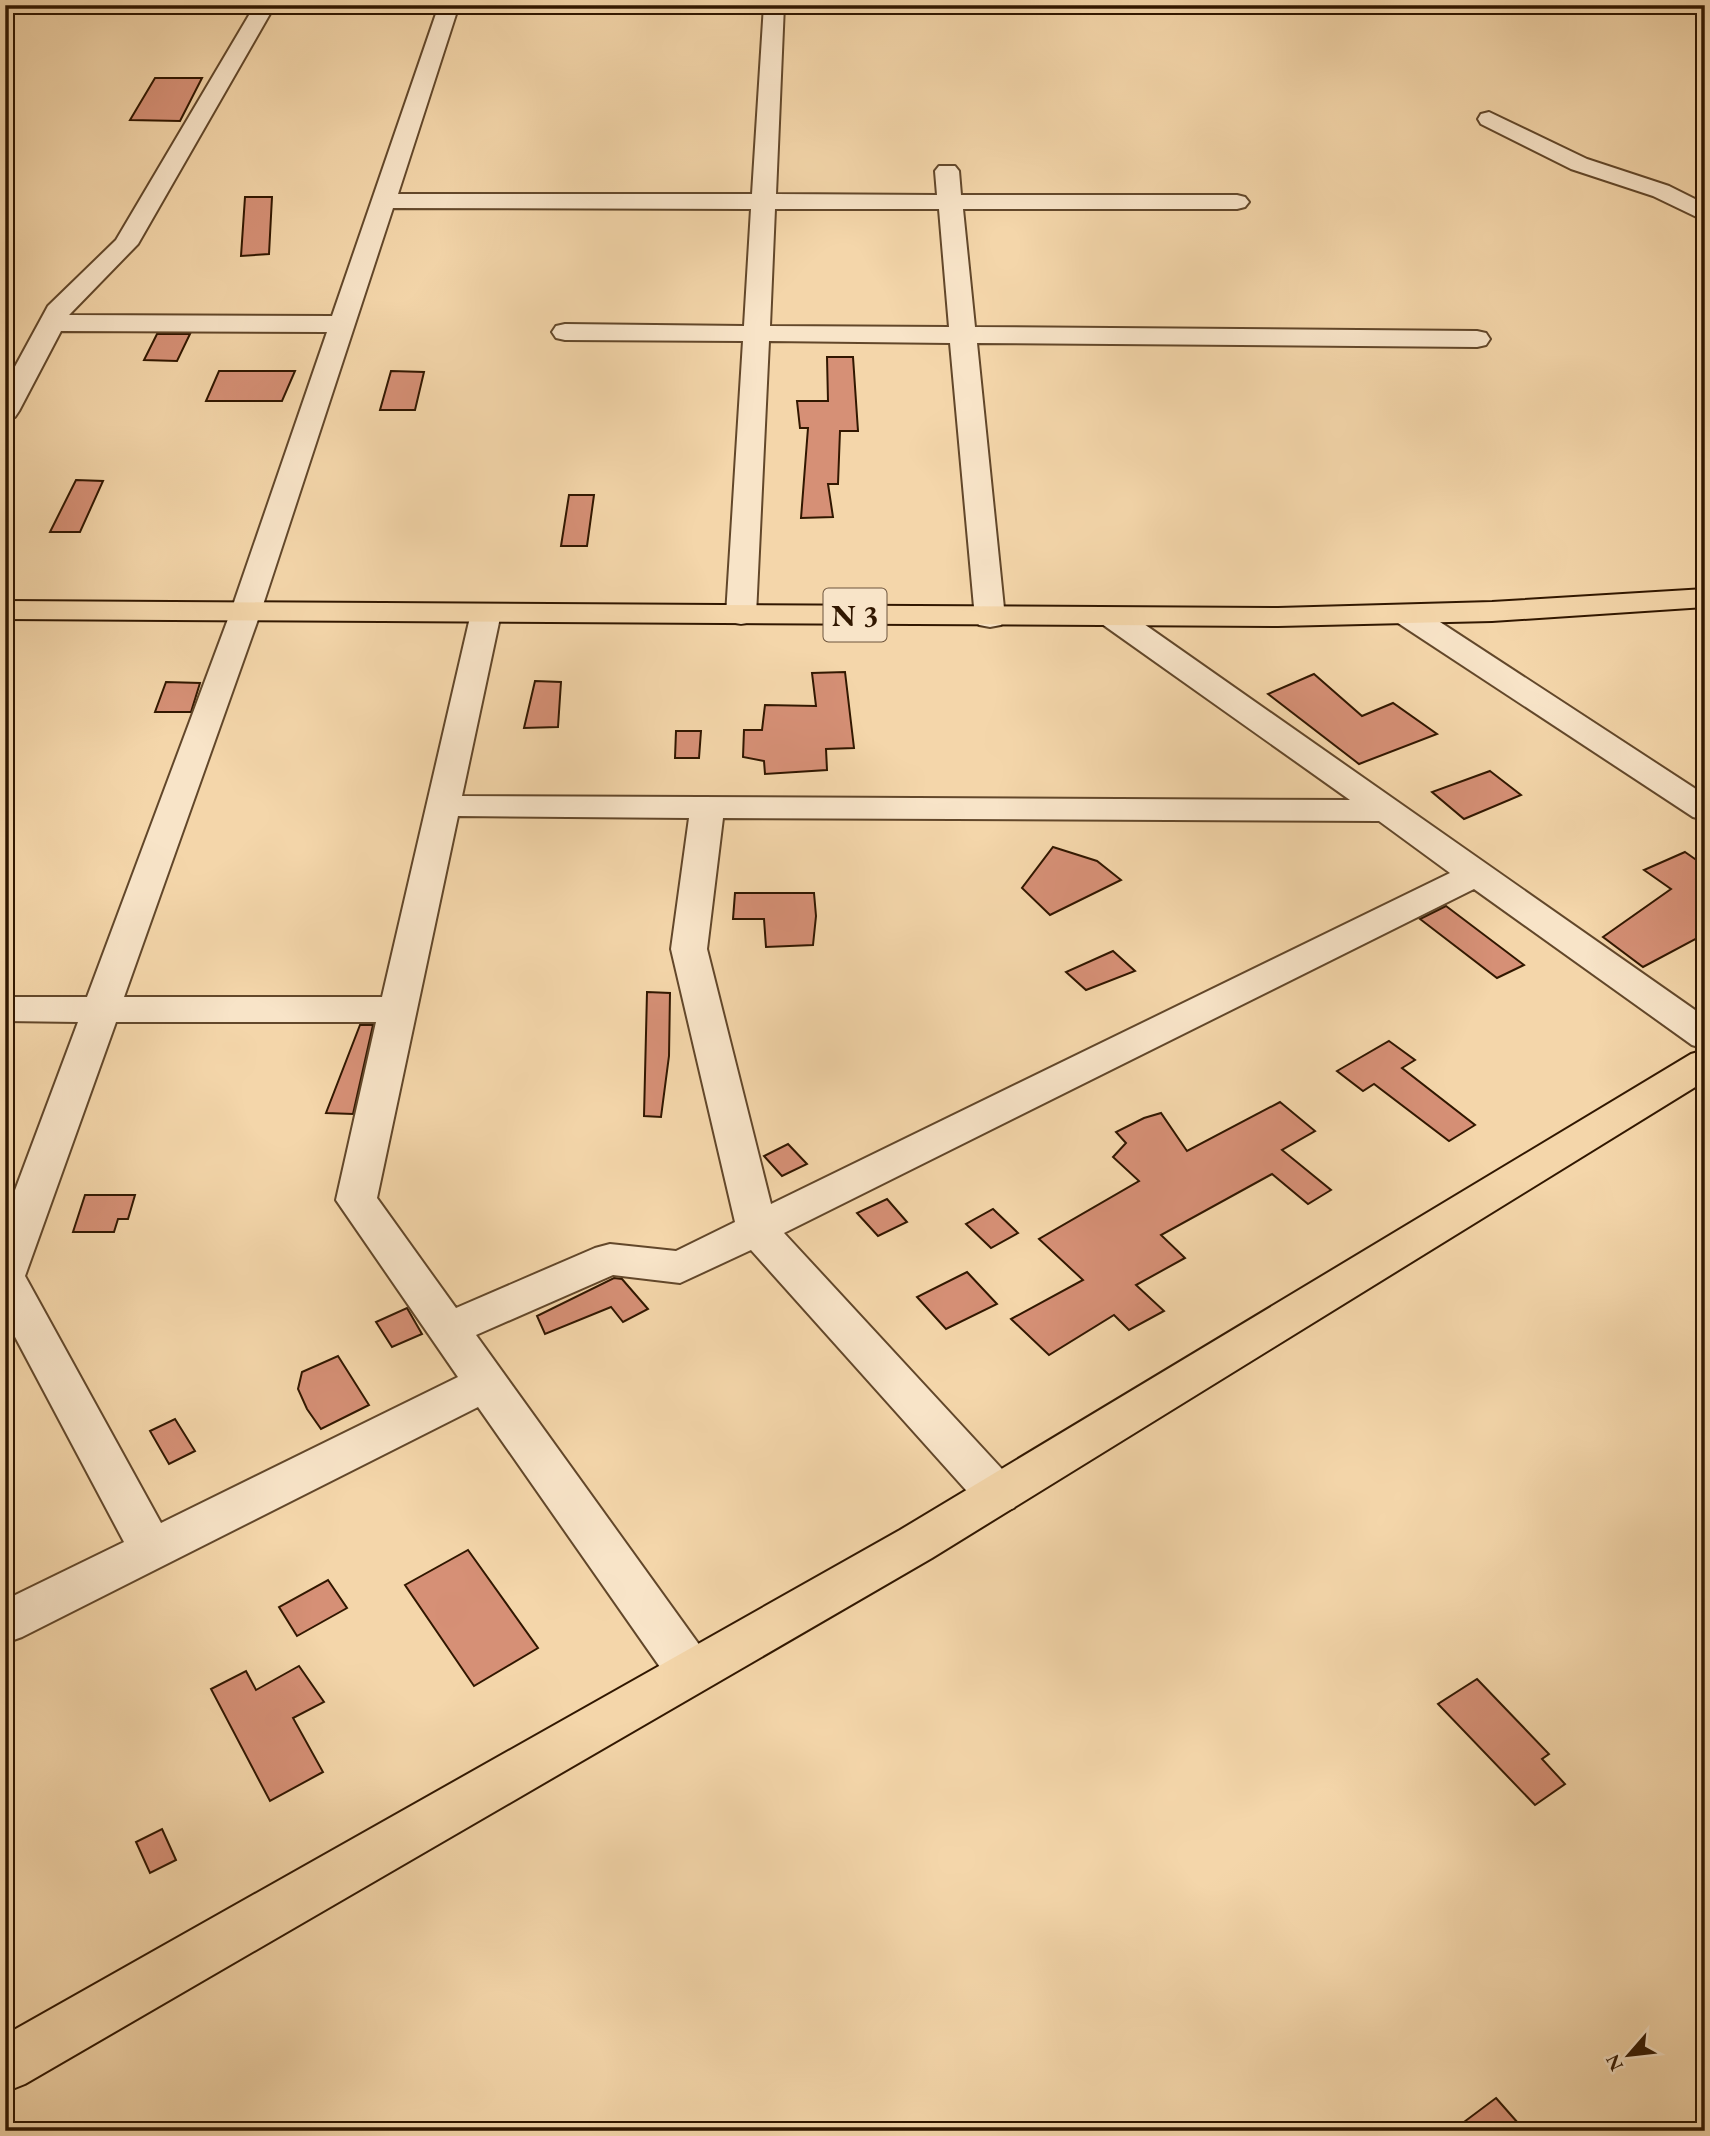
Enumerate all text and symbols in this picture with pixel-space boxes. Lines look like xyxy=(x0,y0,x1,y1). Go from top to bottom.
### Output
road number: N 3 xyxy=(824,588,886,642)
north arrow xyxy=(1594,2021,1664,2090)
text: N xyxy=(1599,2050,1629,2075)

